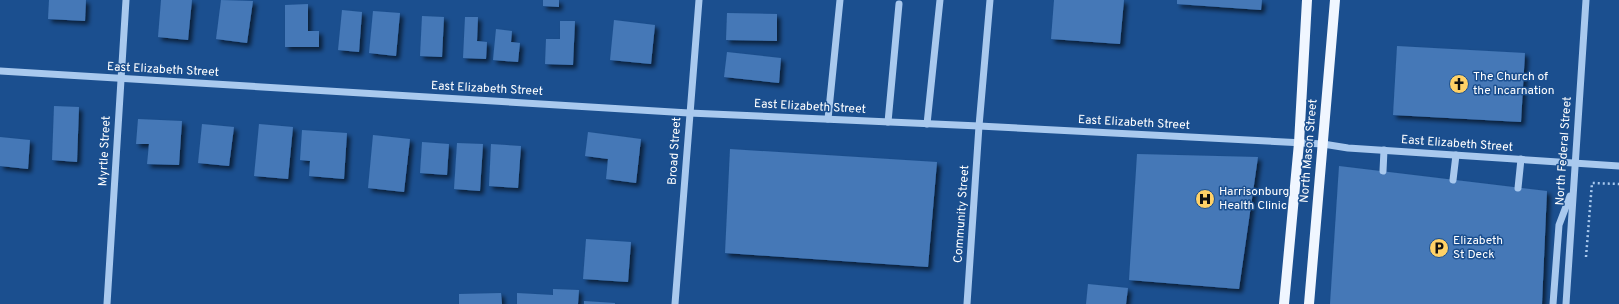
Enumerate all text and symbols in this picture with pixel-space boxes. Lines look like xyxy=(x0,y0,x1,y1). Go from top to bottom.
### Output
street label: East Elizabeth Street xyxy=(107,59,219,81)
place label: The Church of the Incarnation xyxy=(1473,69,1554,99)
church icon: The Church of the Incarnation xyxy=(1448,73,1470,95)
street label: East Elizabeth Street xyxy=(431,78,543,100)
street label: East Elizabeth Street xyxy=(754,96,866,118)
street label: North Federal Street xyxy=(1552,96,1576,206)
street label: North Mason Street xyxy=(1296,98,1322,204)
street label: East Elizabeth Street xyxy=(1078,112,1190,134)
street label: Myrtle Street xyxy=(95,115,115,187)
street label: Broad Street xyxy=(665,116,685,186)
street label: East Elizabeth Street xyxy=(1400,132,1514,156)
street label: Community Street xyxy=(951,164,973,264)
place label: Harrisonburg Health Clinic xyxy=(1219,184,1289,214)
hospital icon: Harrisonburg Health Clinic xyxy=(1194,188,1216,210)
place label: Elizabeth St Deck xyxy=(1453,233,1503,263)
parking icon: Elizabeth St Deck xyxy=(1428,237,1450,259)

